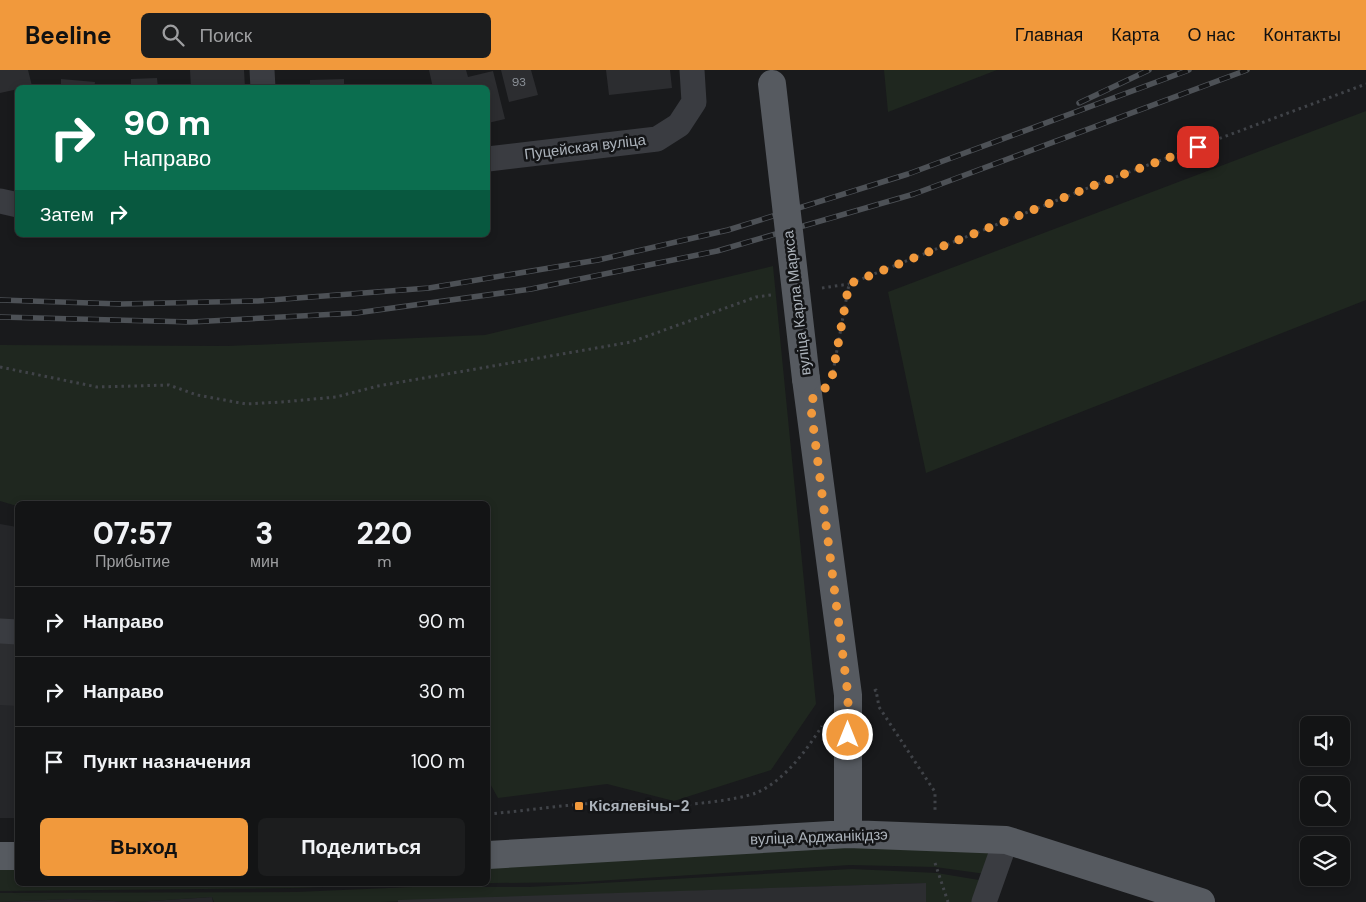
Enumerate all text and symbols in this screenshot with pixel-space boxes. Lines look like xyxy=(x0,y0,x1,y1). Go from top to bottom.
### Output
search box xyxy=(141,13,491,58)
text: Beeline xyxy=(25,20,111,51)
icon: search xyxy=(159,21,187,49)
text: Поиск xyxy=(199,23,252,48)
text: Главная xyxy=(1015,23,1083,47)
text: Карта xyxy=(1111,23,1160,47)
text: О нас xyxy=(1188,23,1235,47)
text: Контакты xyxy=(1263,23,1341,47)
house number: 93 xyxy=(512,74,526,90)
text: 90 m xyxy=(123,100,211,146)
icon: right xyxy=(40,105,105,170)
pin xyxy=(1177,126,1219,168)
street label: Пуцейская вуліца xyxy=(523,130,647,164)
icon: arrive xyxy=(1184,133,1212,161)
text: Направо xyxy=(123,144,211,173)
icon: right xyxy=(104,200,132,228)
text: Затем xyxy=(40,202,94,227)
street label: вуліца Карла Маркса xyxy=(778,229,816,377)
text: 07:57 xyxy=(93,514,172,553)
text: 3 xyxy=(255,514,273,553)
text: 220 xyxy=(357,514,412,553)
text: Прибытие xyxy=(95,551,170,572)
text: мин xyxy=(250,551,279,572)
text: m xyxy=(377,551,392,572)
icon: right xyxy=(40,608,68,636)
text: Направо xyxy=(83,609,164,634)
text: 90 m xyxy=(418,609,465,634)
icon: right xyxy=(40,678,68,706)
text: Направо xyxy=(83,679,164,704)
text: 30 m xyxy=(419,679,465,704)
position arrow xyxy=(821,708,873,760)
map controls xyxy=(1300,716,1350,886)
button: sound xyxy=(1300,716,1350,766)
icon: arrive xyxy=(40,748,68,776)
text: Пункт назначения xyxy=(83,749,251,774)
text: 100 m xyxy=(411,749,465,774)
button: search xyxy=(1300,776,1350,826)
place label: Кісялевічы-2 xyxy=(589,796,690,816)
marker: Кісялевічы-2 xyxy=(573,800,585,812)
button: Выход xyxy=(40,818,248,876)
button: Поделиться xyxy=(258,818,465,876)
street label: вуліца Арджанікідзэ xyxy=(750,825,889,849)
button: layers xyxy=(1300,836,1350,886)

